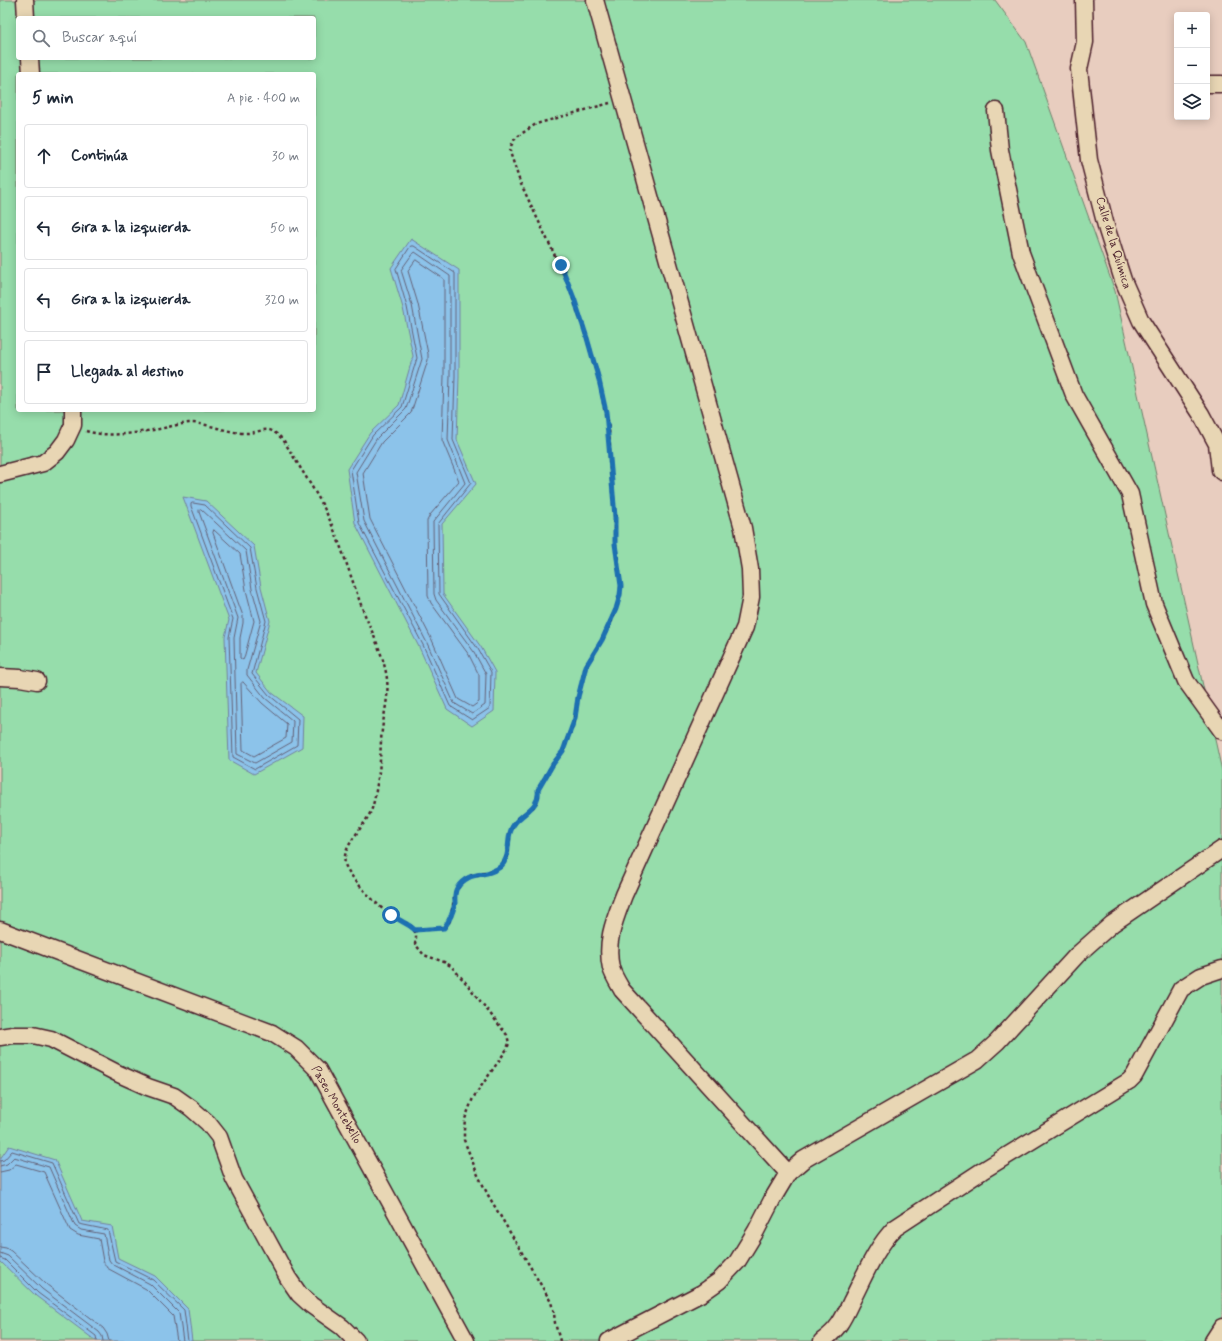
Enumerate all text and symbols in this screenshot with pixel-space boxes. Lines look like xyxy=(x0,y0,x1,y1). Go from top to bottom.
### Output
map controls xyxy=(1174,12,1210,120)
button: + xyxy=(1174,12,1210,48)
search box xyxy=(16,16,316,60)
icon: search xyxy=(30,27,52,49)
text: Buscar aquí xyxy=(62,28,137,48)
button: − xyxy=(1174,48,1210,84)
button: layers xyxy=(1174,84,1210,120)
text: 5 min xyxy=(32,87,74,109)
text: A pie · 400 m xyxy=(227,90,300,107)
icon: ahead xyxy=(33,145,55,167)
text: Continúa xyxy=(71,146,128,166)
text: 30 m xyxy=(272,148,299,165)
street label: Calle de la Química xyxy=(1091,195,1135,291)
icon: left xyxy=(33,217,55,239)
text: Gira a la izquierda xyxy=(71,218,190,238)
text: 50 m xyxy=(270,220,299,237)
route end xyxy=(552,256,570,274)
icon: left xyxy=(33,289,55,311)
text: Gira a la izquierda xyxy=(71,290,190,310)
text: 320 m xyxy=(265,292,299,309)
icon: arrive xyxy=(33,361,55,383)
text: Llegada al destino xyxy=(71,362,184,382)
route start xyxy=(382,906,400,924)
street label: Paseo Montebello xyxy=(307,1063,365,1147)

